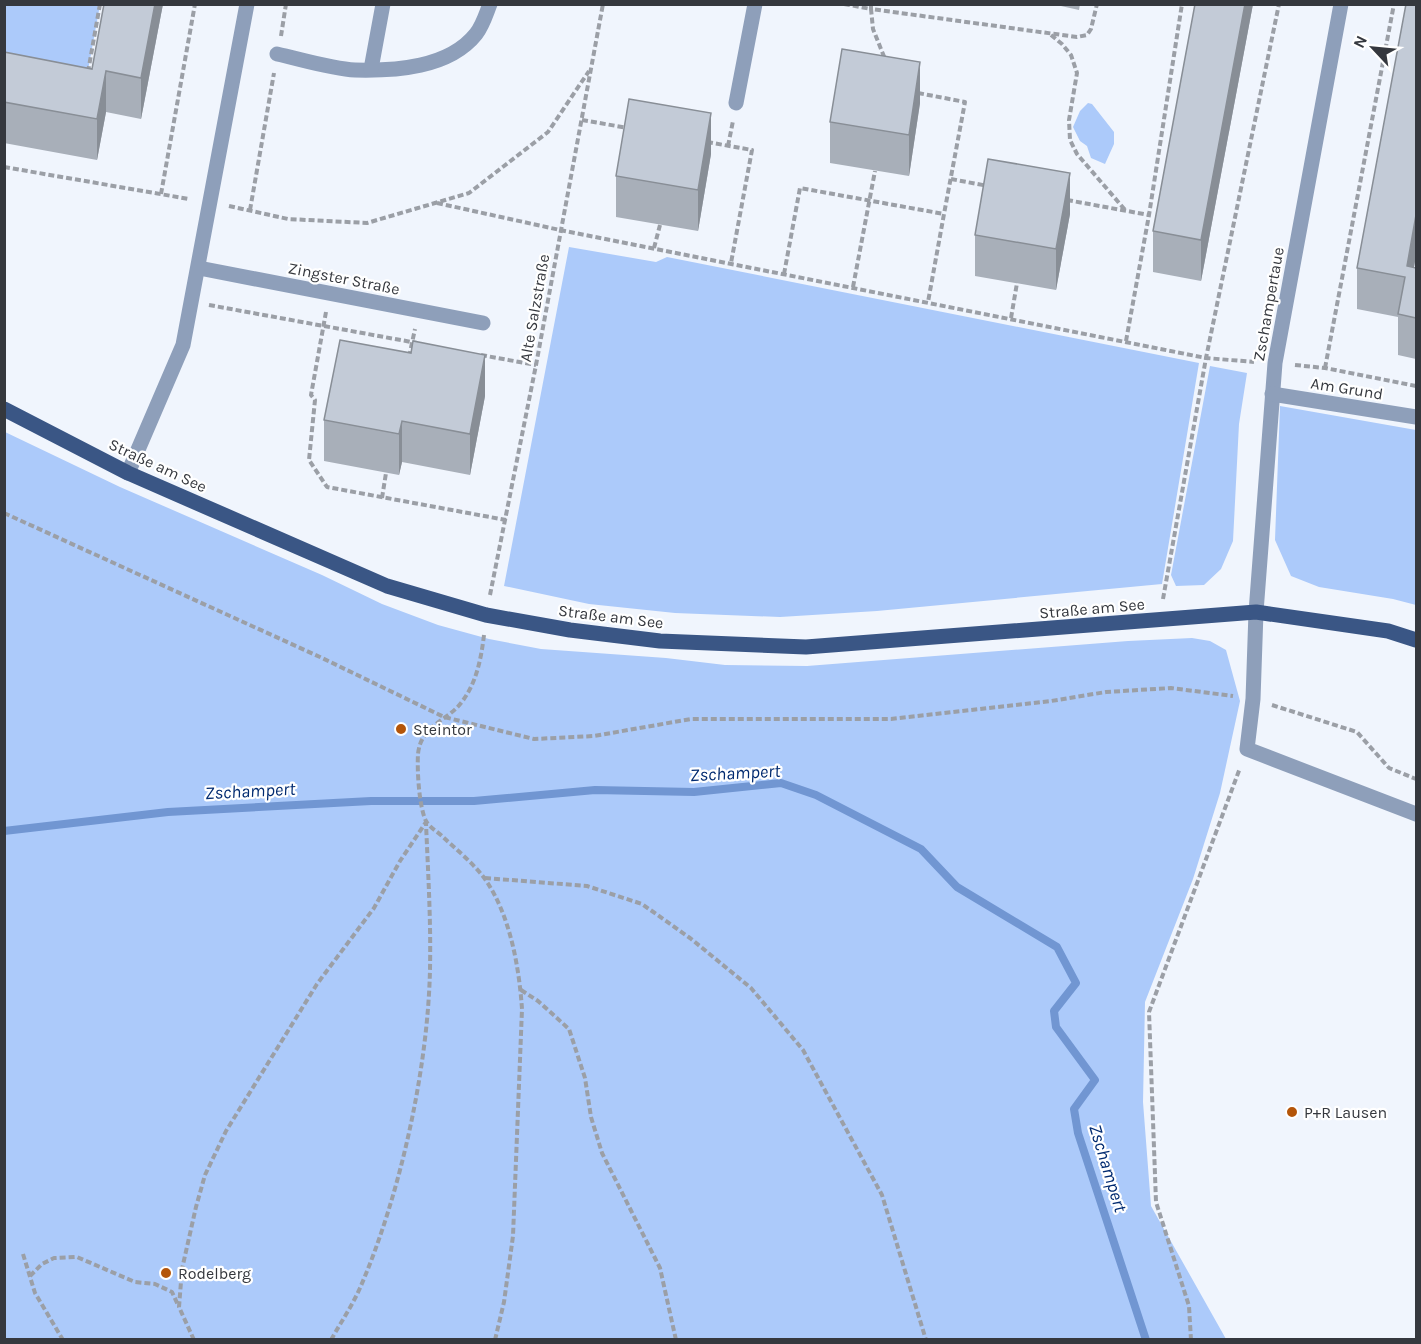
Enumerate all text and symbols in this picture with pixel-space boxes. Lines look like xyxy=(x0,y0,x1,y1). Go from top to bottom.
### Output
north arrow xyxy=(1343,18,1403,78)
text: N xyxy=(1349,32,1371,51)
street label: Zschampertaue xyxy=(1249,245,1288,363)
street label: Alte Salzstraße xyxy=(516,253,553,364)
street label: Zingster Straße xyxy=(286,258,401,299)
street label: Am Grund xyxy=(1309,373,1384,404)
street label: Straße am See xyxy=(106,434,210,496)
street label: Straße am See xyxy=(1039,594,1146,623)
street label: Straße am See xyxy=(557,601,665,632)
place label: Steintor xyxy=(413,720,472,739)
marker: Steintor xyxy=(394,722,408,736)
water label: Zschampert xyxy=(689,760,782,786)
water label: Zschampert xyxy=(204,778,297,804)
place label: P+R Lausen xyxy=(1304,1103,1387,1122)
marker: P+R Lausen xyxy=(1285,1105,1299,1119)
water label: Zschampert xyxy=(1084,1121,1132,1215)
place label: Rodelberg xyxy=(178,1264,251,1283)
marker: Rodelberg xyxy=(159,1266,173,1280)

